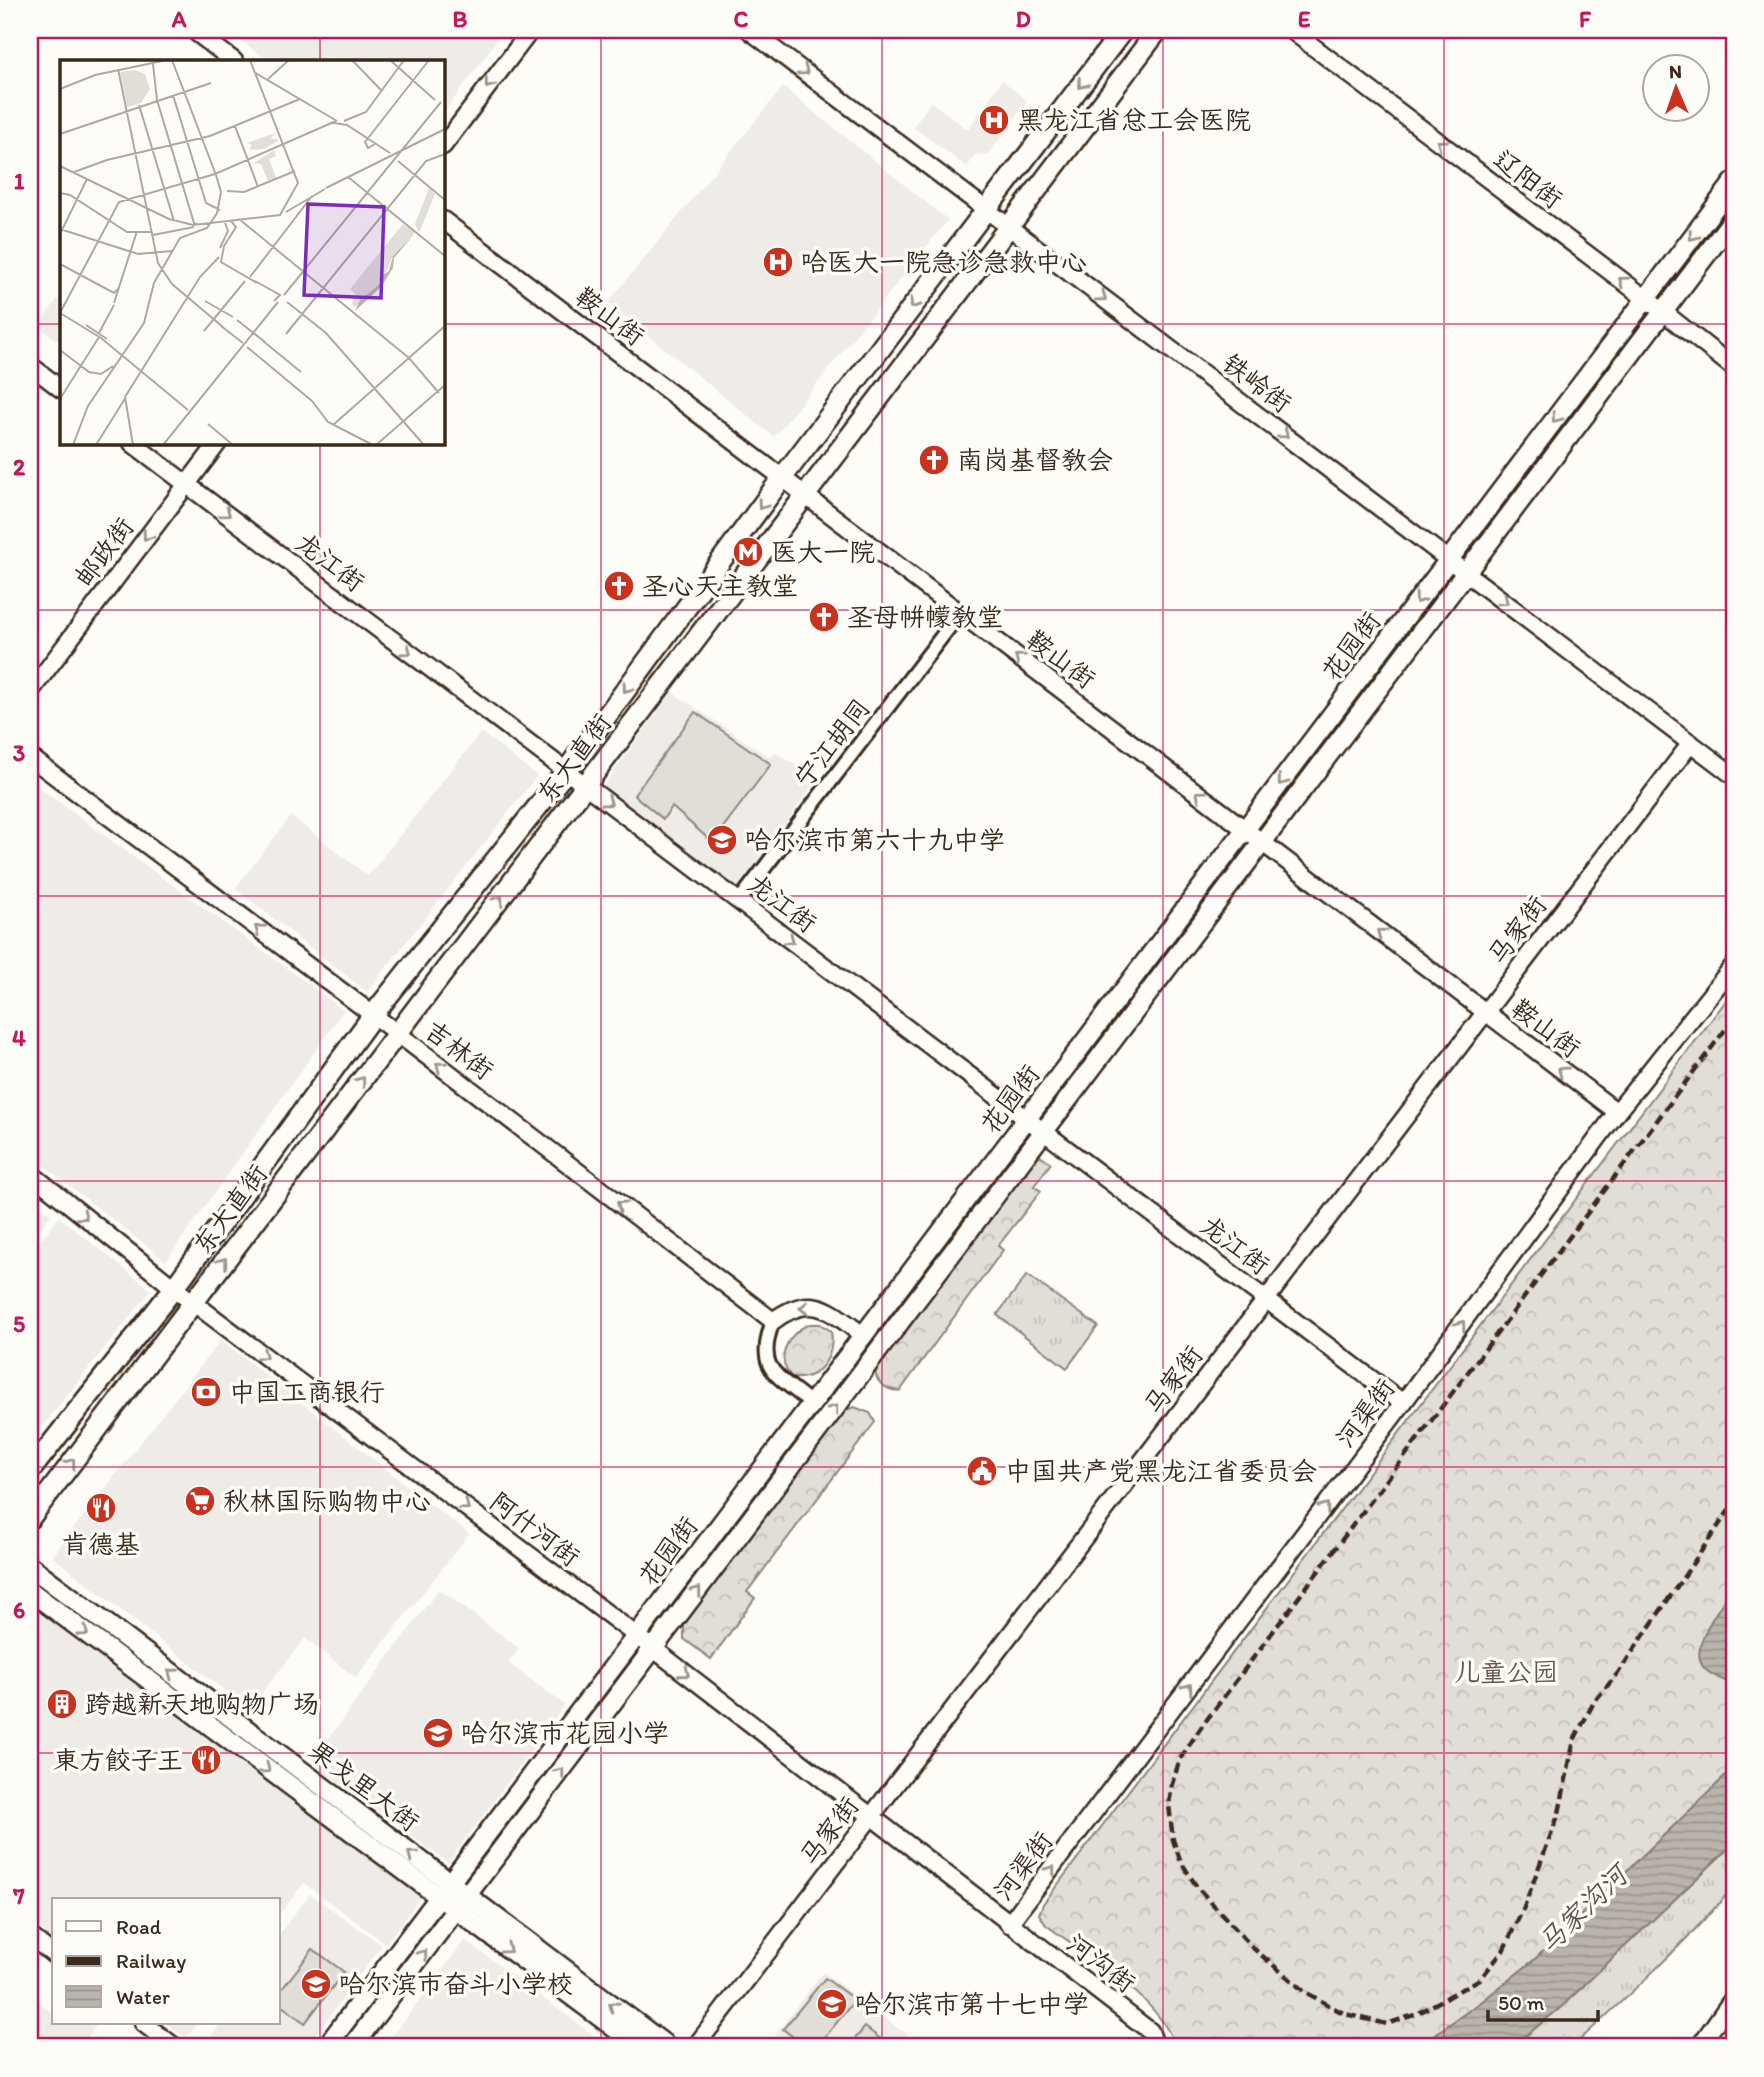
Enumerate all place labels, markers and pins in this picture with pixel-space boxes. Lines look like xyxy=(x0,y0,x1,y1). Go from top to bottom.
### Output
hospital icon: 黑龙江省总工会医院 xyxy=(977,103,1011,137)
place label: 黑龙江省总工会医院 xyxy=(1017,104,1251,136)
hospital icon: 哈医大一院急诊急救中心 xyxy=(761,245,795,279)
place label: 哈医大一院急诊急救中心 xyxy=(801,246,1087,278)
church icon: 南岗基督教会 xyxy=(917,443,951,477)
place label: 南岗基督教会 xyxy=(957,444,1113,476)
metro station icon: 医大一院 xyxy=(731,535,765,569)
place label: 医大一院 xyxy=(771,536,875,568)
church icon: 圣心天主教堂 xyxy=(602,569,636,603)
place label: 圣心天主教堂 xyxy=(642,570,798,602)
church icon: 圣母帡幪教堂 xyxy=(807,600,841,634)
place label: 圣母帡幪教堂 xyxy=(847,601,1003,633)
school or university icon: 哈尔滨市第六十九中学 xyxy=(705,823,739,857)
place label: 哈尔滨市第六十九中学 xyxy=(745,824,1005,856)
bank icon: 中国工商银行 xyxy=(189,1375,223,1409)
place label: 中国工商银行 xyxy=(229,1376,385,1408)
public building icon: 中国共产党黑龙江省委员会 xyxy=(965,1454,999,1488)
place label: 中国共产党黑龙江省委员会 xyxy=(1005,1455,1317,1487)
supermarket icon: 秋林国际购物中心 xyxy=(183,1484,217,1518)
place label: 秋林国际购物中心 xyxy=(223,1485,431,1517)
restaurant icon: 肯德基 xyxy=(84,1491,118,1525)
place label: 肯德基 xyxy=(62,1528,140,1560)
building icon: 跨越新天地购物广场 xyxy=(45,1687,79,1721)
place label: 跨越新天地购物广场 xyxy=(85,1688,319,1720)
school or university icon: 哈尔滨市花园小学 xyxy=(421,1716,455,1750)
place label: 哈尔滨市花园小学 xyxy=(461,1717,669,1749)
restaurant icon: 東方餃子王 xyxy=(189,1743,223,1777)
place label: 東方餃子王 xyxy=(53,1744,183,1776)
school or university icon: 哈尔滨市奋斗小学校 xyxy=(299,1967,333,2001)
place label: 哈尔滨市奋斗小学校 xyxy=(339,1968,573,2000)
school or university icon: 哈尔滨市第十七中学 xyxy=(815,1987,849,2021)
place label: 哈尔滨市第十七中学 xyxy=(855,1988,1089,2020)

